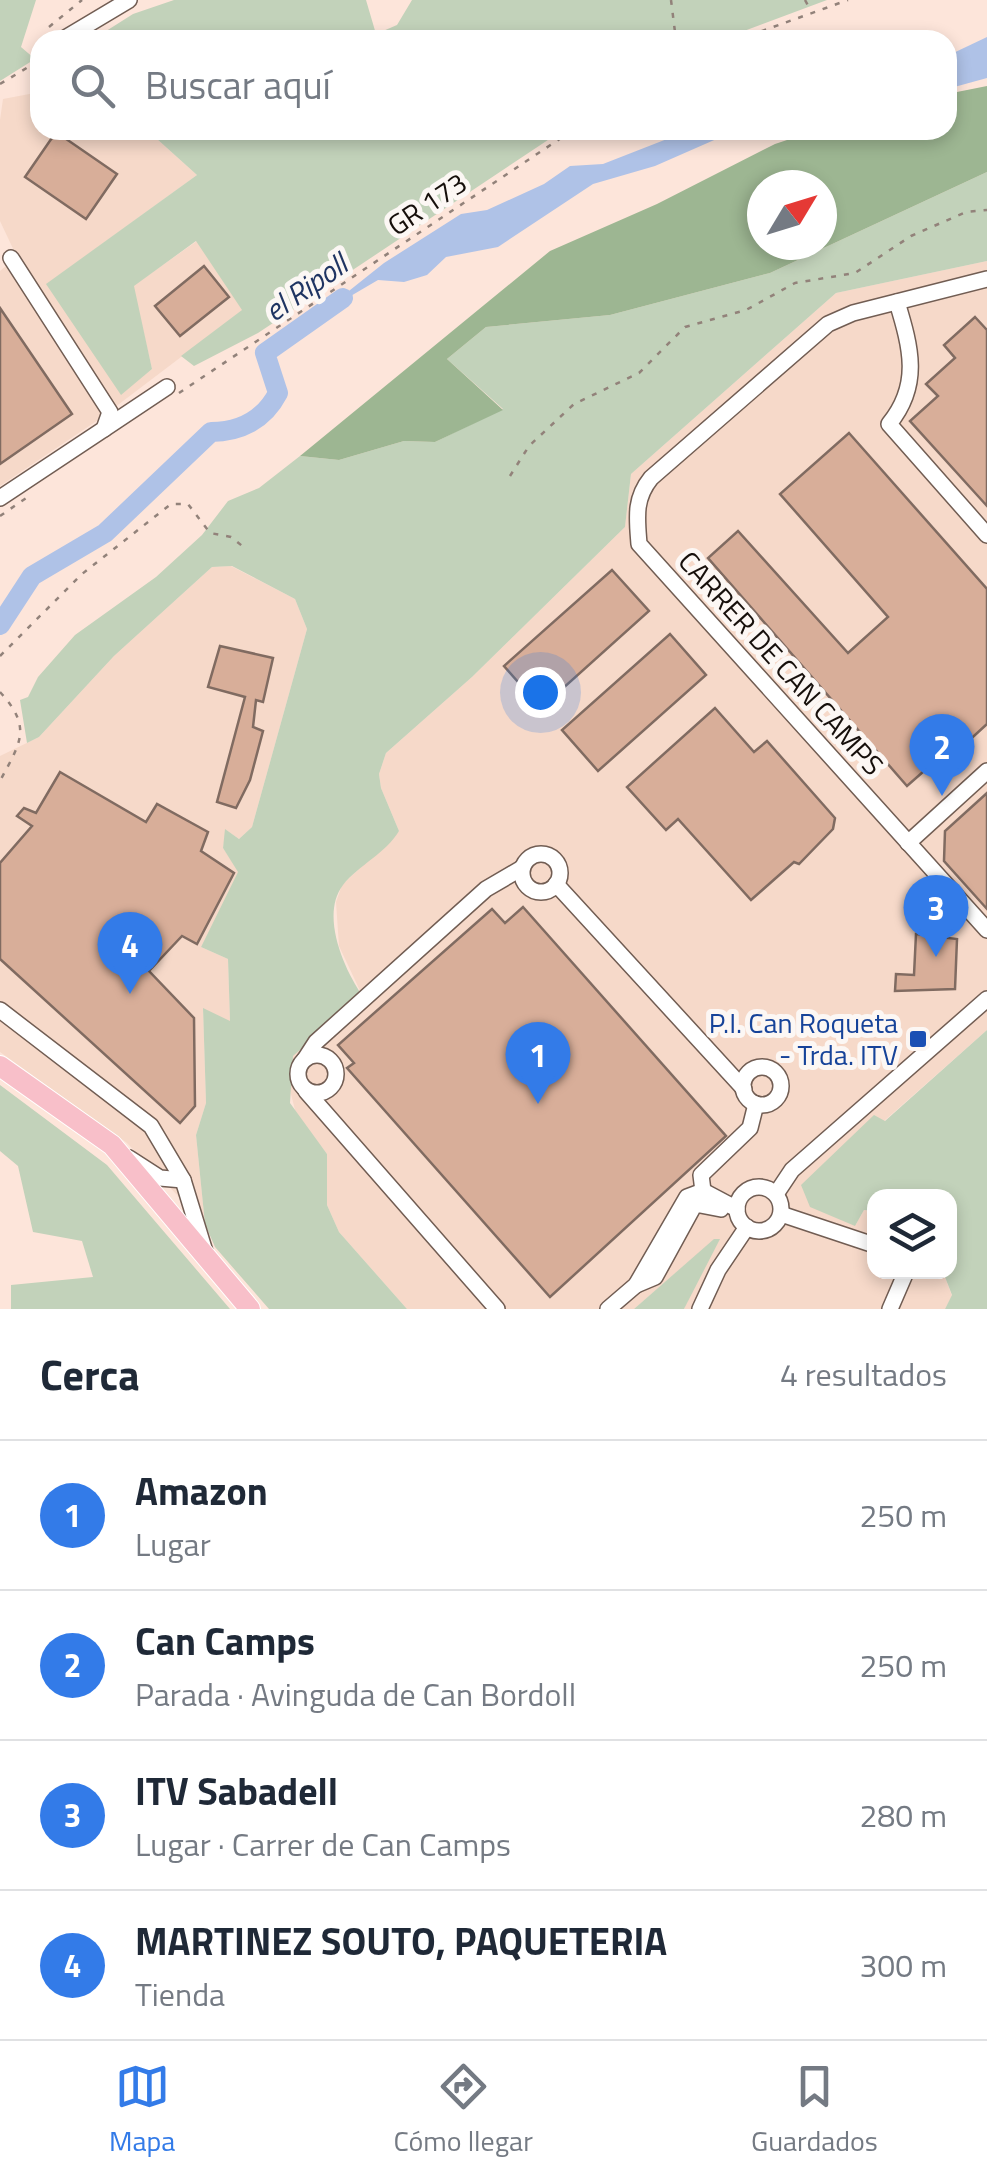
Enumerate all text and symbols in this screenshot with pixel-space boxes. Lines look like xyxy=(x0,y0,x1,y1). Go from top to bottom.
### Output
search box xyxy=(30,30,957,140)
text: Buscar aquí xyxy=(145,56,331,114)
icon: search xyxy=(65,58,120,113)
street label: GR 173 xyxy=(378,161,475,246)
north arrow xyxy=(747,170,837,260)
water label: el Ripoll xyxy=(254,240,359,333)
street label: CARRER DE CAN CAMPS xyxy=(669,541,894,785)
your location xyxy=(515,667,566,718)
pin: 2 xyxy=(910,714,974,796)
pin: 3 xyxy=(904,874,968,957)
pin: 4 xyxy=(98,912,162,994)
place label: P.I. Can Roqueta - Trda. ITV xyxy=(709,1001,898,1076)
pin: 1 xyxy=(506,1022,570,1104)
marker: P.I. Can Roqueta - Trda. ITV xyxy=(907,1028,929,1050)
map controls xyxy=(867,1189,957,1279)
button: layers xyxy=(867,1189,957,1279)
text: Cerca xyxy=(40,1342,140,1406)
text: 4 resultados xyxy=(780,1350,947,1398)
text: Amazon xyxy=(135,1462,268,1520)
text: 1 xyxy=(64,1491,81,1539)
text: 250 m xyxy=(859,1491,947,1539)
text: Lugar xyxy=(135,1520,211,1568)
text: Can Camps xyxy=(135,1612,315,1670)
text: 2 xyxy=(64,1641,81,1689)
text: 250 m xyxy=(859,1641,947,1689)
text: Parada · Avinguda de Can Bordoll xyxy=(135,1670,576,1718)
text: ITV Sabadell xyxy=(135,1762,338,1820)
text: 3 xyxy=(64,1791,81,1839)
text: 280 m xyxy=(859,1791,947,1839)
text: Lugar · Carrer de Can Camps xyxy=(135,1820,511,1868)
text: MARTINEZ SOUTO, PAQUETERIA xyxy=(135,1912,667,1970)
text: 4 xyxy=(64,1941,81,1989)
text: 300 m xyxy=(859,1941,947,1989)
text: Tienda xyxy=(135,1970,225,2018)
tab: Mapa xyxy=(109,2059,175,2162)
tab: Cómo llegar xyxy=(394,2059,533,2162)
tab: Guardados xyxy=(751,2059,878,2162)

